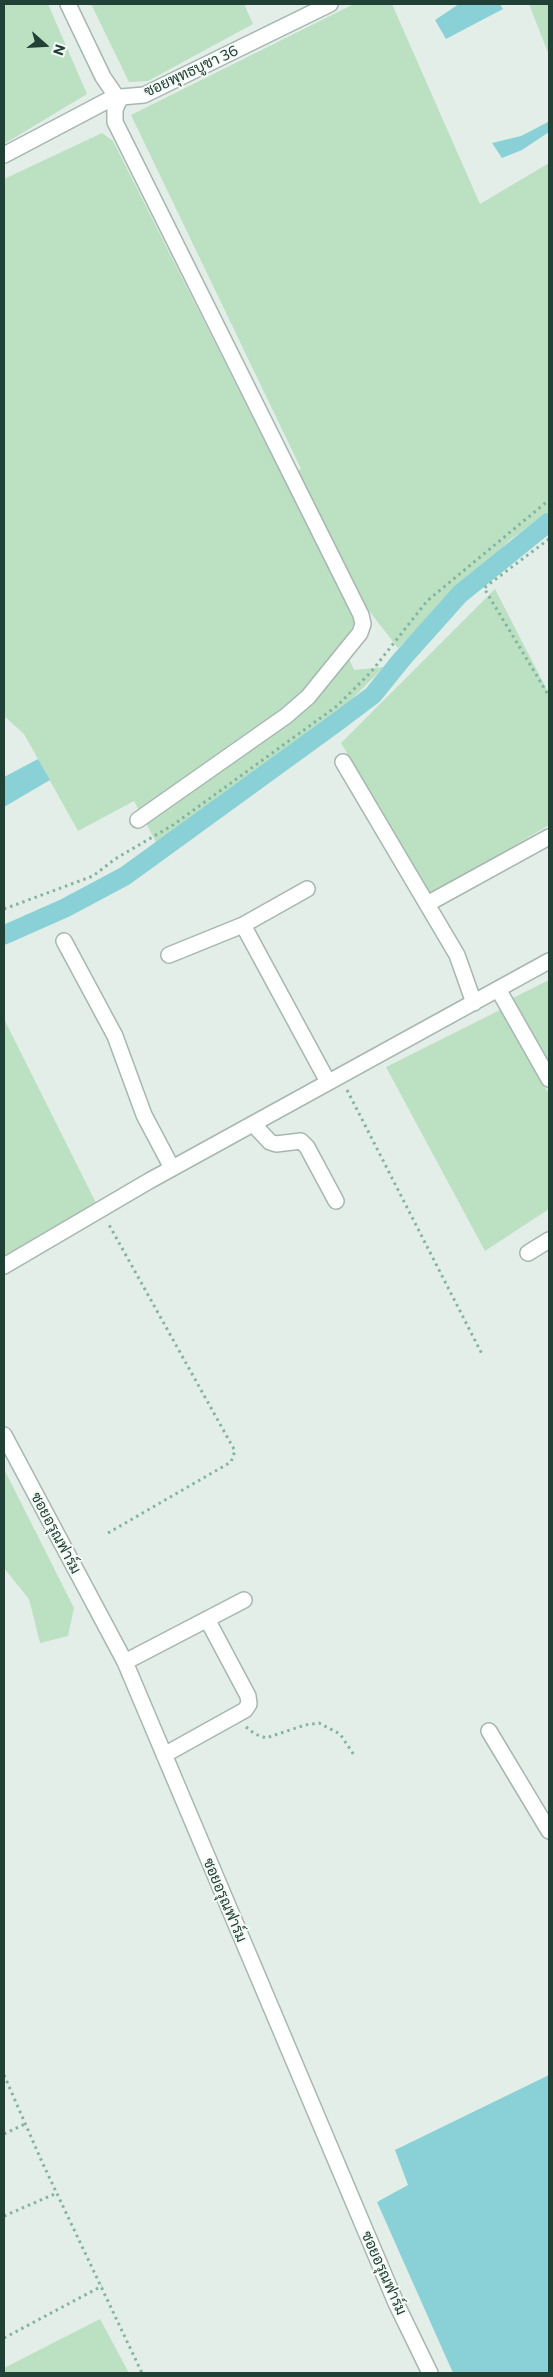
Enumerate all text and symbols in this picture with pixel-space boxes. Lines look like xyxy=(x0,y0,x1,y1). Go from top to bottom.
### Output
north arrow xyxy=(20,20,70,70)
street label: ซอยพุทธบูชา 36 xyxy=(141,41,241,101)
text: N xyxy=(50,42,69,58)
street label: ซอยอรุณฟาร์ม xyxy=(27,1489,85,1577)
street label: ซอยอรุณฟาร์ม xyxy=(199,1855,251,1945)
street label: ซอยอรุณฟาร์ม xyxy=(358,2228,410,2318)

